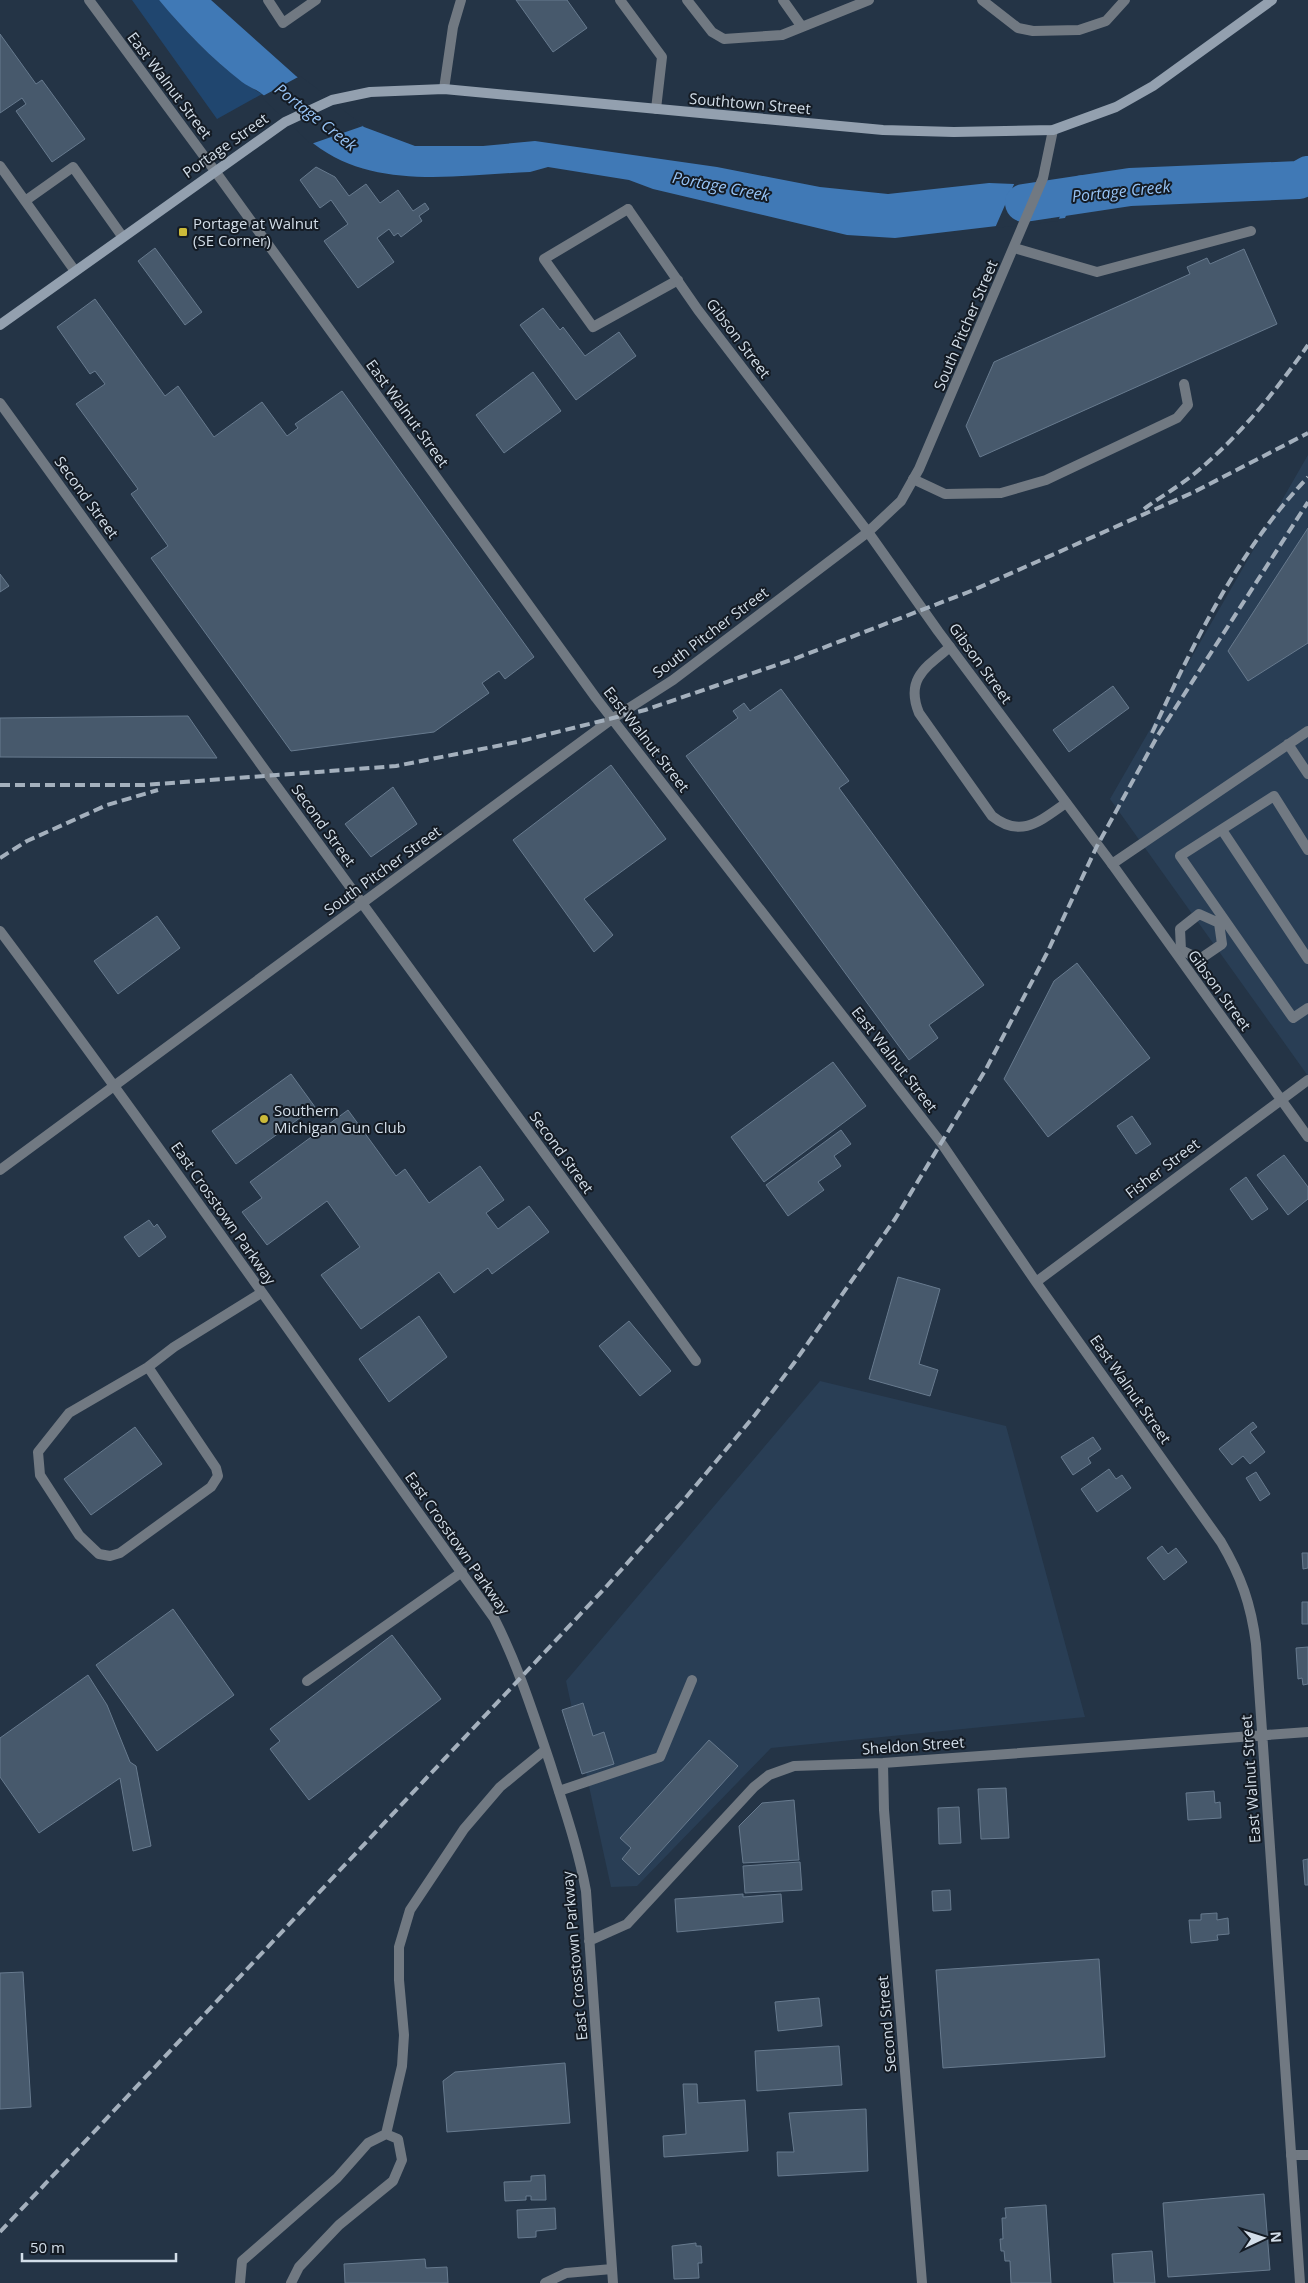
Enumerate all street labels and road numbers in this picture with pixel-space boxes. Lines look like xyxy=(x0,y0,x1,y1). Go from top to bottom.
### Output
street label: East Walnut Street xyxy=(123,28,217,142)
street label: Southtown Street xyxy=(688,88,812,118)
street label: Portage Street xyxy=(178,108,272,182)
street label: South Pitcher Street xyxy=(928,257,1002,393)
street label: Gibson Street xyxy=(702,294,776,382)
street label: East Walnut Street xyxy=(362,355,454,471)
street label: Second Street xyxy=(50,452,124,542)
street label: South Pitcher Street xyxy=(648,582,772,682)
street label: Gibson Street xyxy=(945,619,1017,707)
street label: East Walnut Street xyxy=(600,682,694,796)
street label: Second Street xyxy=(287,780,361,870)
street label: South Pitcher Street xyxy=(320,821,444,919)
street label: Gibson Street xyxy=(1184,946,1256,1034)
street label: East Walnut Street xyxy=(848,1002,942,1116)
street label: Second Street xyxy=(525,1107,599,1197)
street label: Fisher Street xyxy=(1121,1133,1203,1203)
street label: East Crosstown Parkway xyxy=(167,1138,281,1289)
street label: East Walnut Street xyxy=(1086,1331,1176,1447)
street label: East Crosstown Parkway xyxy=(401,1468,515,1619)
street label: East Walnut Street xyxy=(1236,1714,1264,1844)
street label: Sheldon Street xyxy=(861,1731,965,1759)
street label: East Crosstown Parkway xyxy=(557,1870,591,2042)
street label: Second Street xyxy=(872,1975,900,2073)

